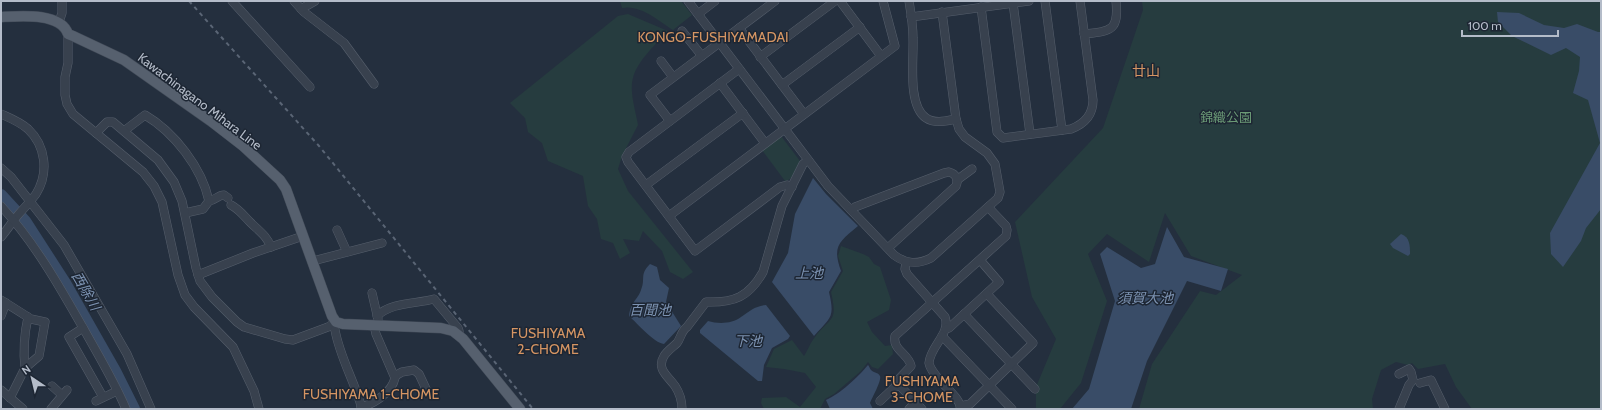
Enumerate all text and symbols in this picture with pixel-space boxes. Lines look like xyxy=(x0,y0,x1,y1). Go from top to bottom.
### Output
scale bar xyxy=(1462,12,1558,38)
text: 100 m xyxy=(1468,18,1502,33)
district label: KONGO-FUSHIYAMADAI xyxy=(637,28,789,46)
street label: Kawachinagano Mihara Line xyxy=(135,49,265,153)
district label: 廿山 xyxy=(1132,62,1160,80)
park label: 錦織公園 xyxy=(1200,109,1252,125)
water label: 上池 xyxy=(795,264,825,282)
water label: 西除川 xyxy=(68,268,105,315)
water label: 須賀大池 xyxy=(1117,289,1175,307)
water label: 百聞池 xyxy=(629,301,673,319)
district label: FUSHIYAMA 2-CHOME xyxy=(511,324,586,358)
water label: 下池 xyxy=(734,332,764,350)
north arrow xyxy=(12,358,52,398)
text: N xyxy=(19,362,33,378)
district label: FUSHIYAMA 3-CHOME xyxy=(885,372,960,406)
district label: FUSHIYAMA 1-CHOME xyxy=(303,385,440,403)

